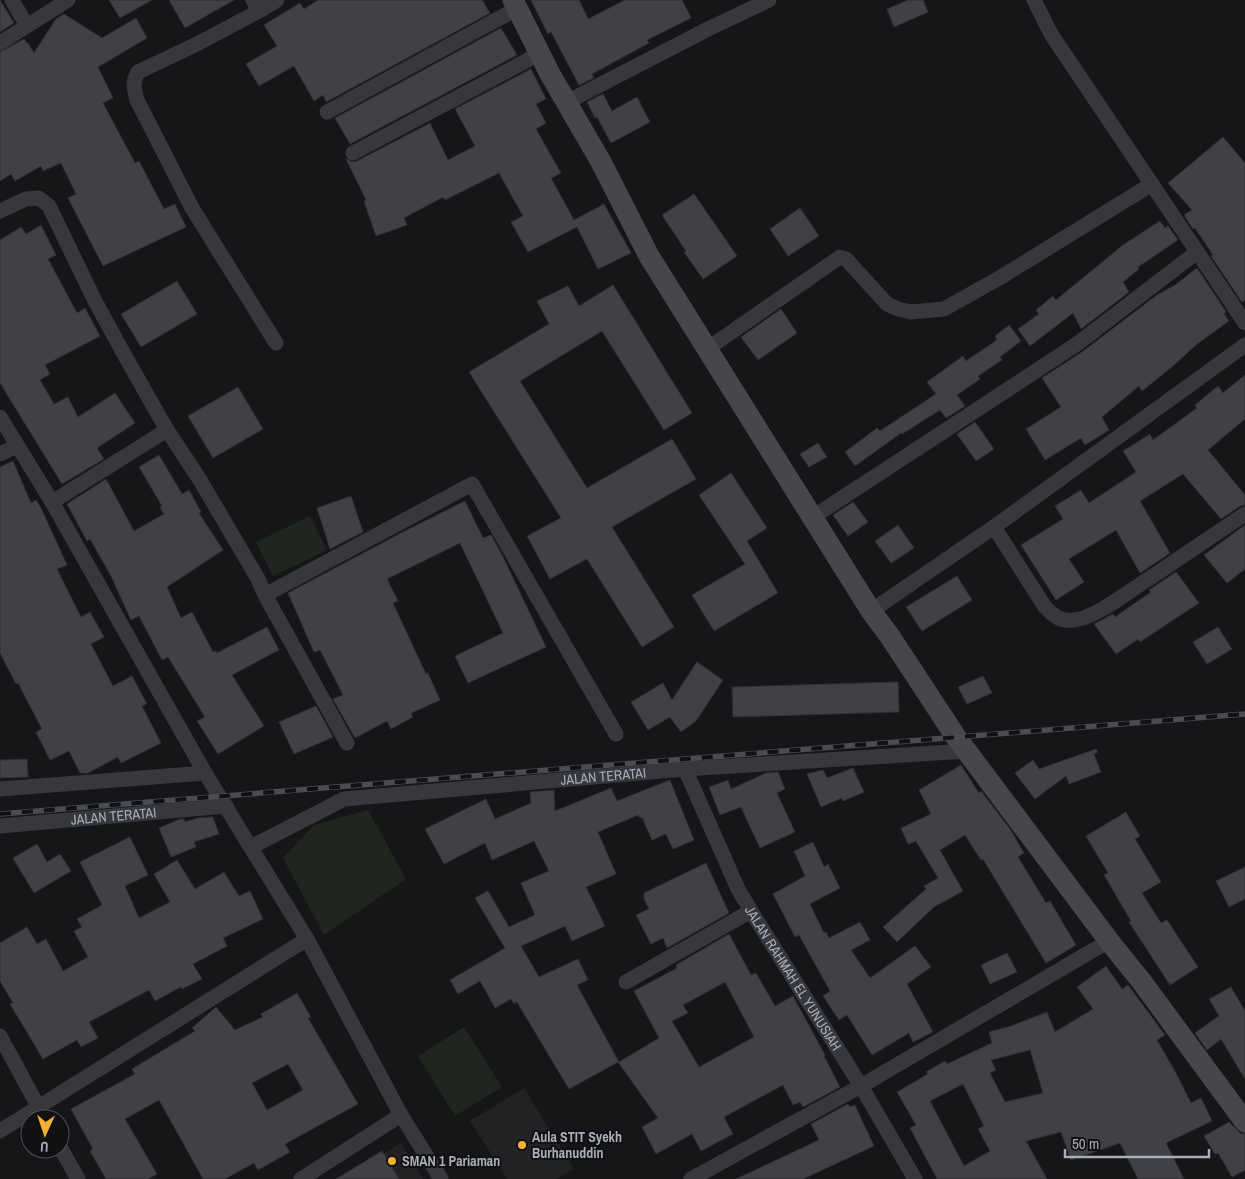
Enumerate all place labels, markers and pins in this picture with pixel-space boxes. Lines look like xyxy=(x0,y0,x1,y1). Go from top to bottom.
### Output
place label: Aula STIT Syekh Burhanuddin xyxy=(532,1128,622,1162)
marker: Aula STIT Syekh Burhanuddin xyxy=(516,1139,528,1151)
place label: SMAN 1 Pariaman xyxy=(402,1152,500,1170)
marker: SMAN 1 Pariaman xyxy=(386,1155,398,1167)

